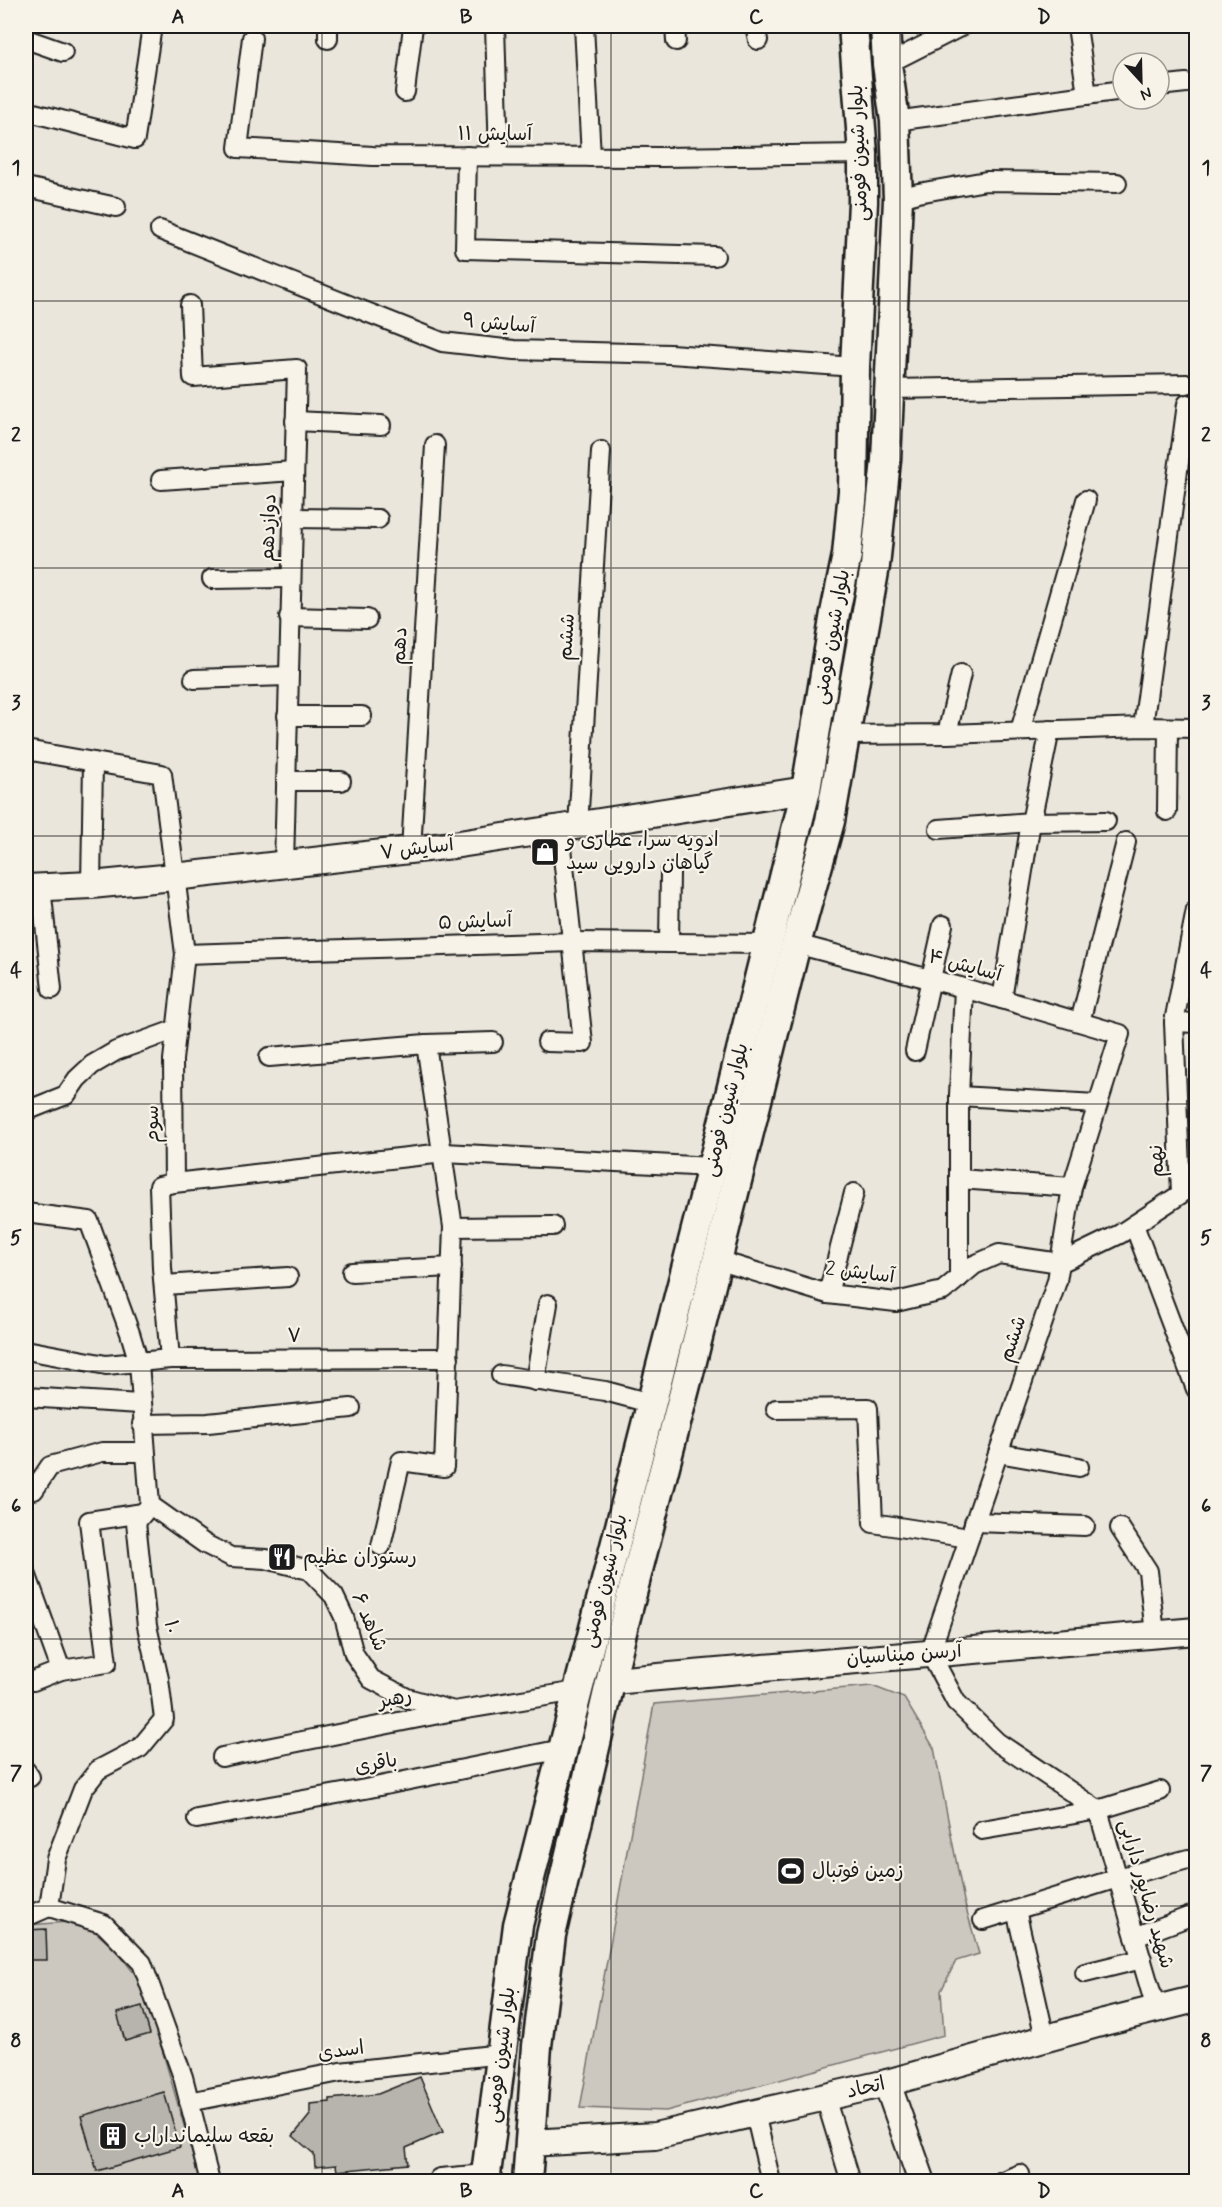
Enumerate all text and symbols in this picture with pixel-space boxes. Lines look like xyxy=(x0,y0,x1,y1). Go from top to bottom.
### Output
text: A xyxy=(171,4,185,31)
text: B xyxy=(460,4,473,31)
text: C xyxy=(749,4,764,31)
text: D xyxy=(1037,4,1051,31)
north arrow xyxy=(1111,51,1171,111)
text: N xyxy=(1137,82,1155,105)
street label: بلوار شیون فومنی xyxy=(843,84,875,222)
street label: آسایش ۱۱ xyxy=(458,121,533,148)
text: 1 xyxy=(12,155,20,182)
text: 1 xyxy=(1202,155,1210,182)
street label: آسایش ۹ xyxy=(462,307,537,341)
text: 2 xyxy=(11,422,21,449)
text: 2 xyxy=(1201,422,1211,449)
street label: دوازدهم xyxy=(254,494,285,563)
street label: بلوار شیون فومنی xyxy=(807,567,857,707)
street label: ششم xyxy=(552,612,582,662)
street label: دهم xyxy=(386,626,414,666)
text: 3 xyxy=(11,690,21,717)
text: 3 xyxy=(1201,690,1211,717)
place label: ادویه سرا، عطاری و گیاهان دارویی سید xyxy=(564,827,719,877)
street label: آسایش ۷ xyxy=(379,831,457,867)
shop icon: ادویه سرا، عطاری و گیاهان دارویی سید xyxy=(529,836,561,868)
street label: آسایش ۵ xyxy=(438,907,513,937)
street label: آسایش ۴ xyxy=(925,943,1006,989)
text: 4 xyxy=(10,958,22,985)
text: 4 xyxy=(1200,958,1212,985)
street label: بلوار شیون فومنی xyxy=(696,1040,756,1180)
street label: سوم xyxy=(139,1105,167,1143)
street label: نهم xyxy=(1143,1144,1171,1178)
text: 5 xyxy=(10,1225,22,1252)
text: 5 xyxy=(1200,1225,1212,1252)
street label: آسایش 2 xyxy=(824,1255,897,1291)
street label: ششم xyxy=(993,1312,1033,1366)
street label: ۷ xyxy=(287,1323,301,1350)
text: 6 xyxy=(11,1493,21,1520)
text: 6 xyxy=(1201,1493,1211,1520)
street label: بلوار شیون فومنی xyxy=(575,1511,635,1651)
restaurant icon: رستوران عظیم xyxy=(266,1541,298,1573)
place label: رستوران عظیم xyxy=(303,1544,417,1571)
street label: شاهد ۶ xyxy=(345,1588,393,1656)
street label: ۱۰ xyxy=(157,1618,185,1636)
street label: آرسن میناسیان xyxy=(845,1637,964,1673)
street label: رهبر xyxy=(374,1682,414,1716)
street label: باقری xyxy=(352,1747,400,1781)
text: 7 xyxy=(10,1760,22,1787)
text: 7 xyxy=(1200,1760,1212,1787)
street label: شهید رضاپور دارابی xyxy=(1112,1816,1180,1972)
sports icon: زمین فوتبال xyxy=(775,1855,807,1887)
place label: زمین فوتبال xyxy=(812,1858,904,1885)
street label: بلوار شیون فومنی xyxy=(479,1985,523,2125)
text: 8 xyxy=(10,2028,22,2055)
text: 8 xyxy=(1200,2028,1212,2055)
street label: اسدی xyxy=(316,2034,366,2068)
street label: اتحاد xyxy=(844,2070,888,2106)
building icon: بقعه سلیمانداراب xyxy=(97,2120,129,2152)
place label: بقعه سلیمانداراب xyxy=(134,2123,274,2150)
text: A xyxy=(171,2178,185,2205)
text: B xyxy=(460,2178,473,2205)
text: C xyxy=(749,2178,764,2205)
text: D xyxy=(1037,2178,1051,2205)

